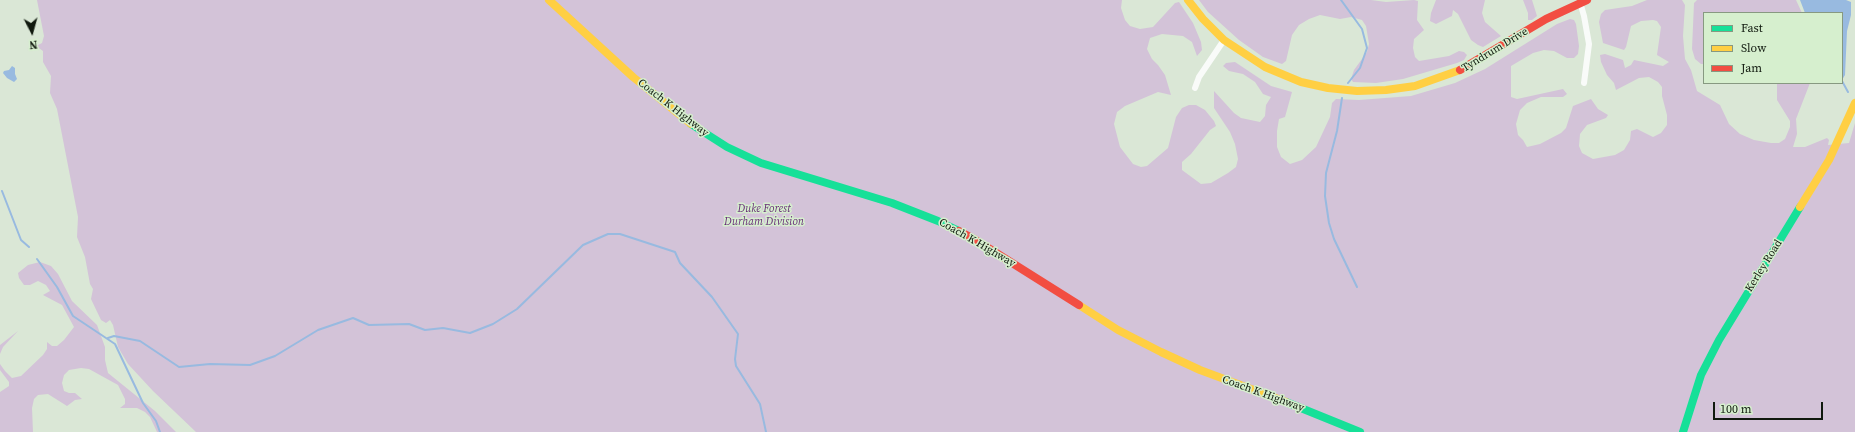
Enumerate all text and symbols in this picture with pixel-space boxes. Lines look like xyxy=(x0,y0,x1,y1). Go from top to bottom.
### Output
north arrow xyxy=(12,12,52,52)
legend xyxy=(1703,12,1843,84)
text: Fast xyxy=(1741,20,1763,36)
street label: Tyndrum Drive xyxy=(1460,25,1530,75)
text: N xyxy=(29,37,38,52)
text: Slow xyxy=(1741,40,1766,56)
text: Jam xyxy=(1741,60,1762,76)
street label: Coach K Highway xyxy=(635,76,711,140)
park label: Duke Forest Durham Division xyxy=(724,202,804,228)
street label: Coach K Highway xyxy=(936,216,1018,270)
street label: Kerley Road xyxy=(1743,237,1785,295)
street label: Coach K Highway xyxy=(1220,373,1306,415)
scale bar xyxy=(1715,394,1825,420)
text: 100 m xyxy=(1720,401,1752,417)

